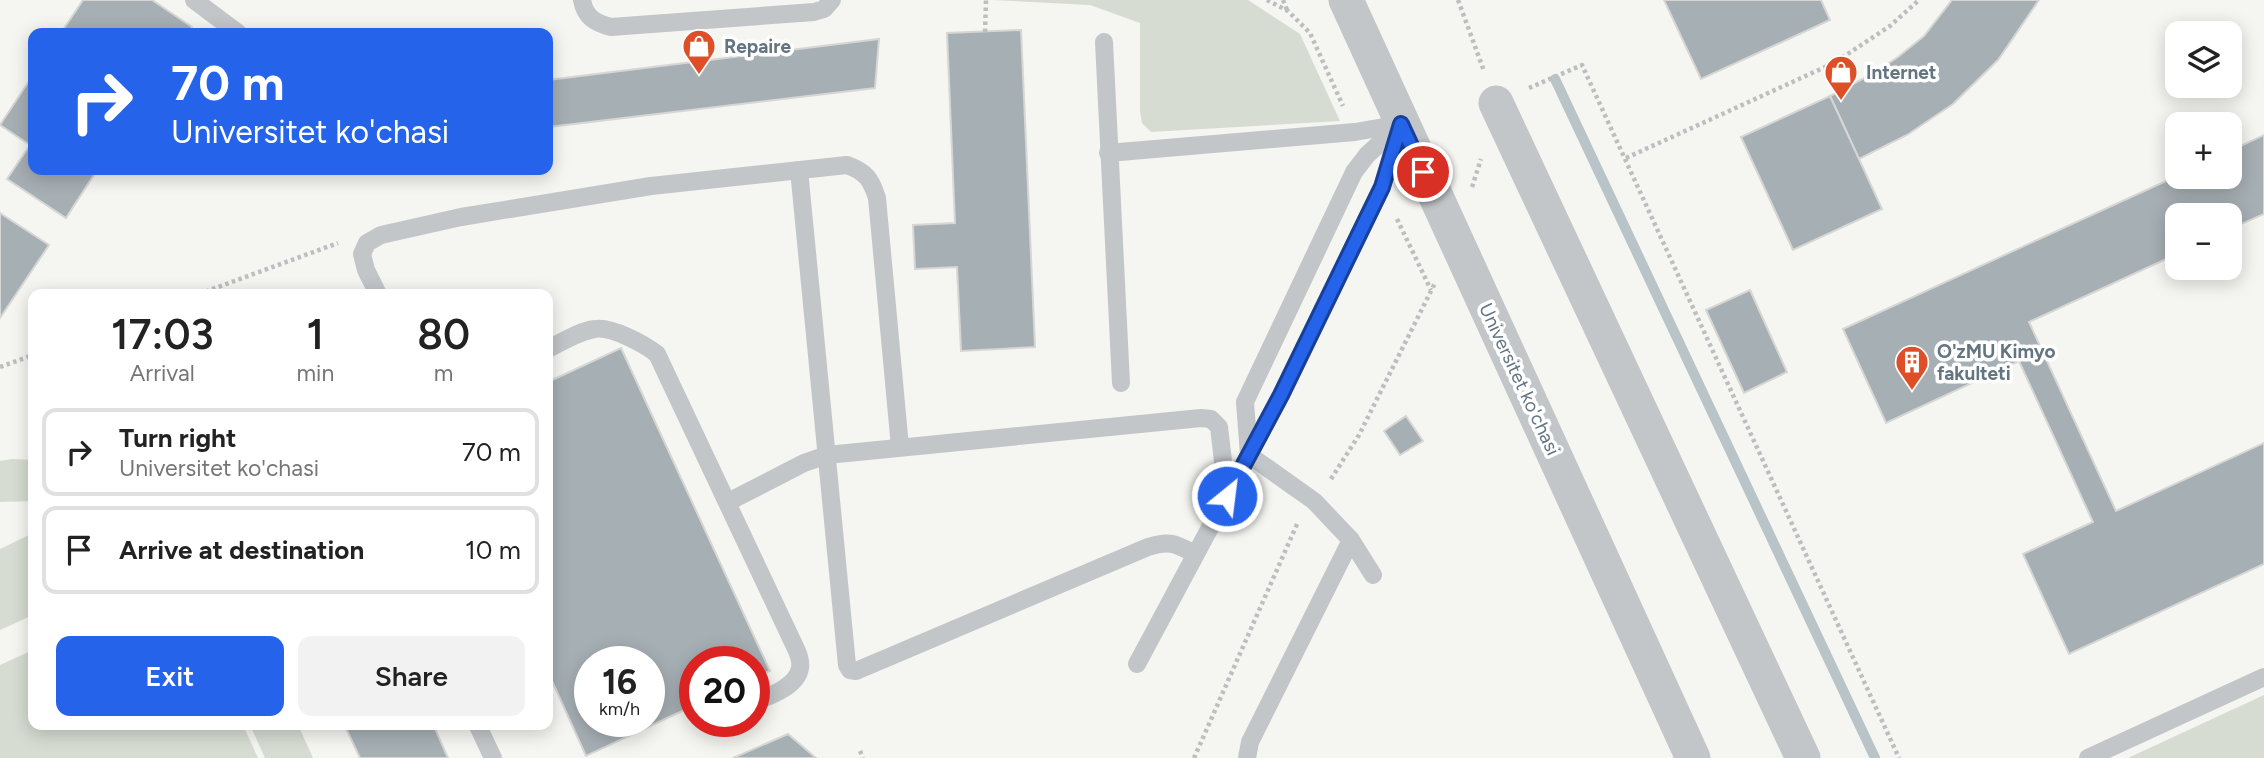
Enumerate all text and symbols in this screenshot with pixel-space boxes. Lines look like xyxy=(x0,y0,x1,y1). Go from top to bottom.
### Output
map controls xyxy=(2165,21,2242,280)
button: layers xyxy=(2165,21,2242,98)
shop icon: Repaire xyxy=(680,27,718,76)
place label: Repaire xyxy=(724,35,792,58)
text: 70 m xyxy=(171,53,284,112)
shop icon: Internet xyxy=(1822,53,1860,102)
icon: right xyxy=(56,56,147,147)
place label: Internet xyxy=(1866,61,1937,84)
button: + xyxy=(2165,112,2242,189)
text: Universitet ko'chasi xyxy=(171,113,449,151)
pin xyxy=(1393,142,1453,202)
icon: arrive xyxy=(1404,153,1442,191)
button: − xyxy=(2165,203,2242,280)
street label: Universitet ko'chasi xyxy=(1474,299,1565,459)
text: 17:03 xyxy=(111,309,214,360)
text: 1 xyxy=(307,309,324,360)
text: 80 xyxy=(417,309,470,360)
place label: O'zMU Kimyo fakulteti xyxy=(1937,340,2055,385)
building icon: O'zMU Kimyo fakulteti xyxy=(1893,343,1931,392)
text: Arrival xyxy=(130,359,195,387)
text: min xyxy=(297,359,334,387)
text: m xyxy=(434,359,453,387)
text: Turn right xyxy=(119,422,236,454)
icon: right xyxy=(60,433,98,471)
text: 70 m xyxy=(462,436,521,468)
text: Universitet ko'chasi xyxy=(119,454,319,482)
position arrow xyxy=(1190,459,1264,533)
icon: arrive xyxy=(60,531,98,569)
text: Arrive at destination xyxy=(119,534,364,566)
text: 10 m xyxy=(465,534,521,566)
button: Exit xyxy=(56,636,284,716)
button: Share xyxy=(298,636,525,716)
speed limit sign: 20 xyxy=(679,646,770,737)
text: 16 xyxy=(602,661,637,703)
text: km/h xyxy=(599,698,640,720)

